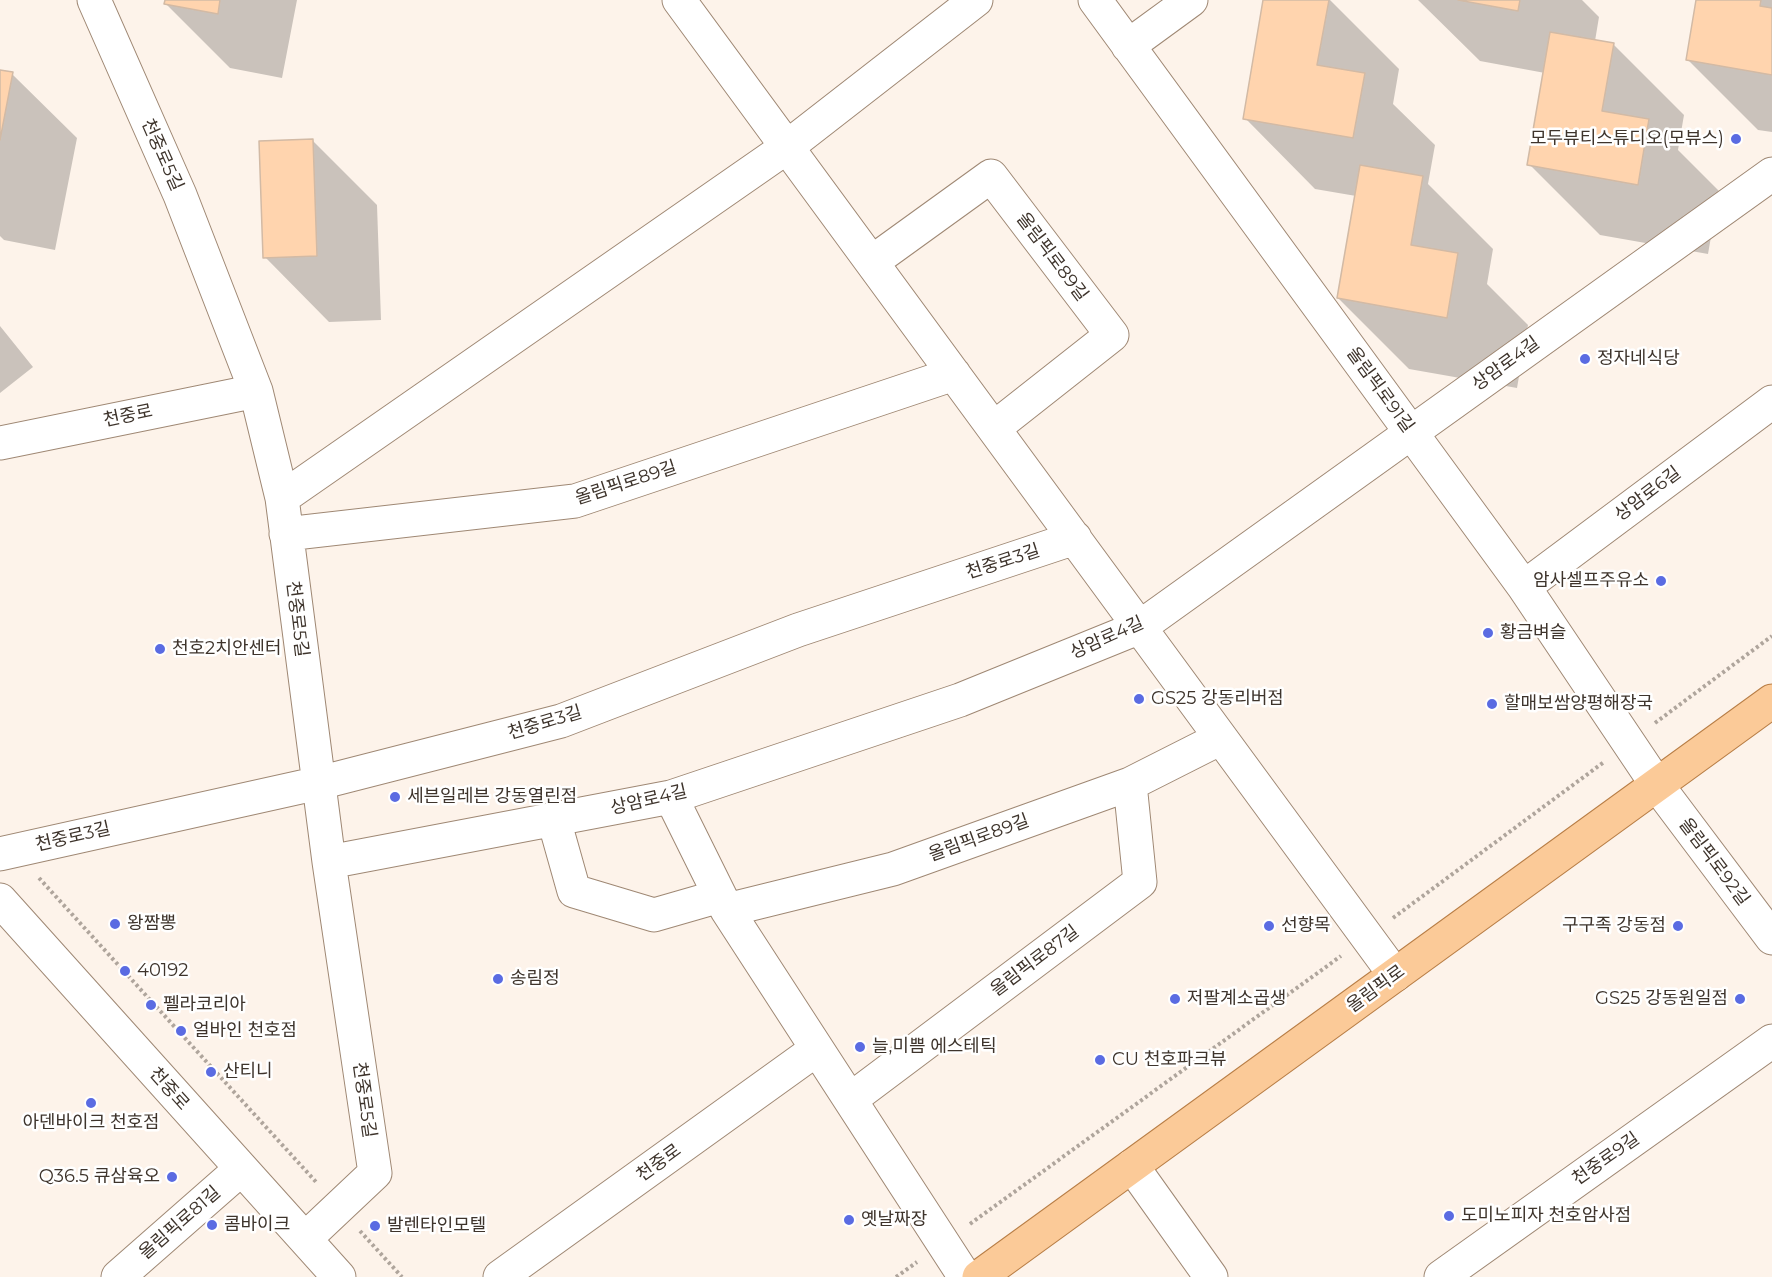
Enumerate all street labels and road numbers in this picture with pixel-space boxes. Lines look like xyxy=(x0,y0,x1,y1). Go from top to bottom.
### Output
street label: 천중로5길 xyxy=(137,116,187,194)
street label: 올림픽로89길 xyxy=(1012,208,1092,306)
street label: 상암로4길 xyxy=(1468,332,1544,396)
street label: 올림픽로91길 xyxy=(1342,343,1418,437)
street label: 천중로 xyxy=(101,400,155,432)
street label: 올림픽로89길 xyxy=(573,456,679,510)
street label: 상암로6길 xyxy=(1611,462,1685,526)
street label: 천중로3길 xyxy=(963,540,1043,584)
street label: 천중로5길 xyxy=(282,580,312,658)
street label: 상암로4길 xyxy=(1067,612,1147,664)
street label: 천중로3길 xyxy=(505,702,585,744)
street label: 상암로4길 xyxy=(609,781,689,819)
street label: 올림픽로89길 xyxy=(926,810,1032,866)
street label: 올림픽로92길 xyxy=(1674,814,1754,910)
street label: 천중로3길 xyxy=(33,818,113,856)
street label: 올림픽로87길 xyxy=(987,921,1083,1001)
street label: 올림픽로 xyxy=(1343,961,1409,1017)
street label: 천중로5길 xyxy=(348,1061,380,1139)
street label: 천중로 xyxy=(144,1063,194,1115)
street label: 천중로9길 xyxy=(1568,1128,1644,1190)
street label: 천중로 xyxy=(633,1140,685,1186)
street label: 올림픽로81길 xyxy=(135,1182,225,1264)

